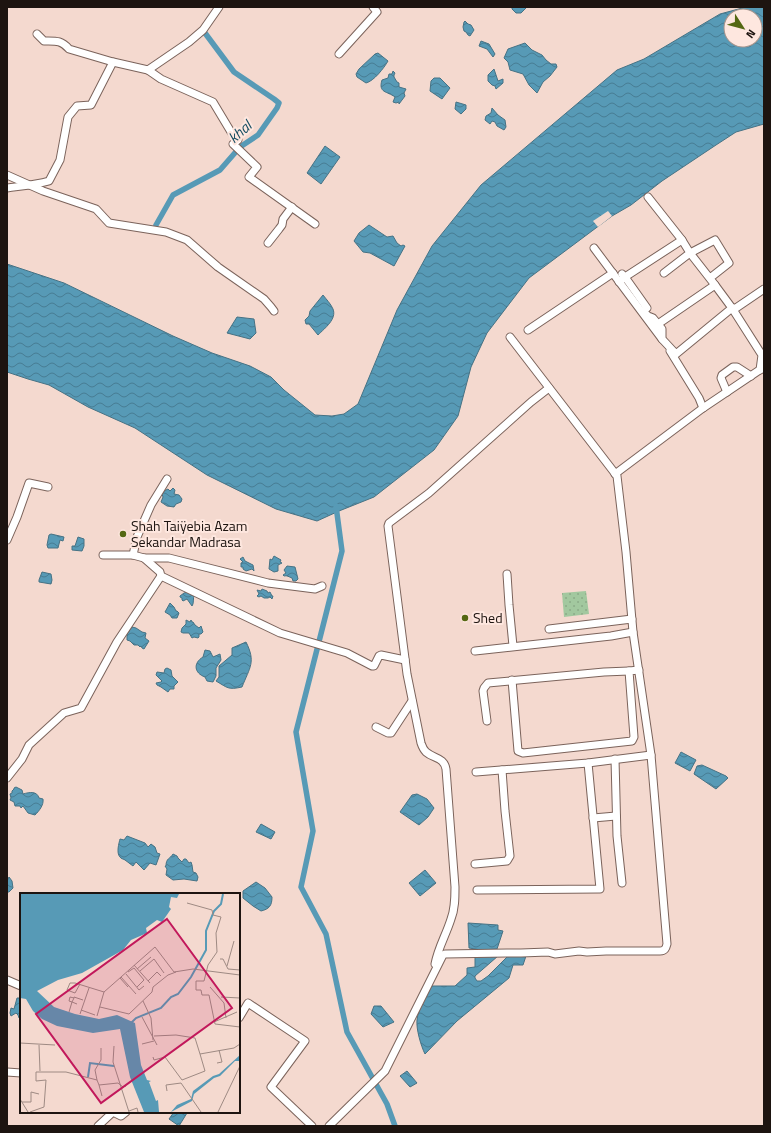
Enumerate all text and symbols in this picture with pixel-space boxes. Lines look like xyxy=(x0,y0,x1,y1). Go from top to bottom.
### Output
north arrow xyxy=(723,8,763,48)
text: N xyxy=(742,26,760,42)
water label: khal xyxy=(223,114,258,149)
place label: Shah Taiÿebia Azam Sekandar Madrasa xyxy=(131,515,248,552)
marker: Shah Taiÿebia Azam Sekandar Madrasa xyxy=(118,529,128,539)
place label: Shed xyxy=(473,607,503,628)
marker: Shed xyxy=(460,613,470,623)
inset map xyxy=(20,893,240,1113)

